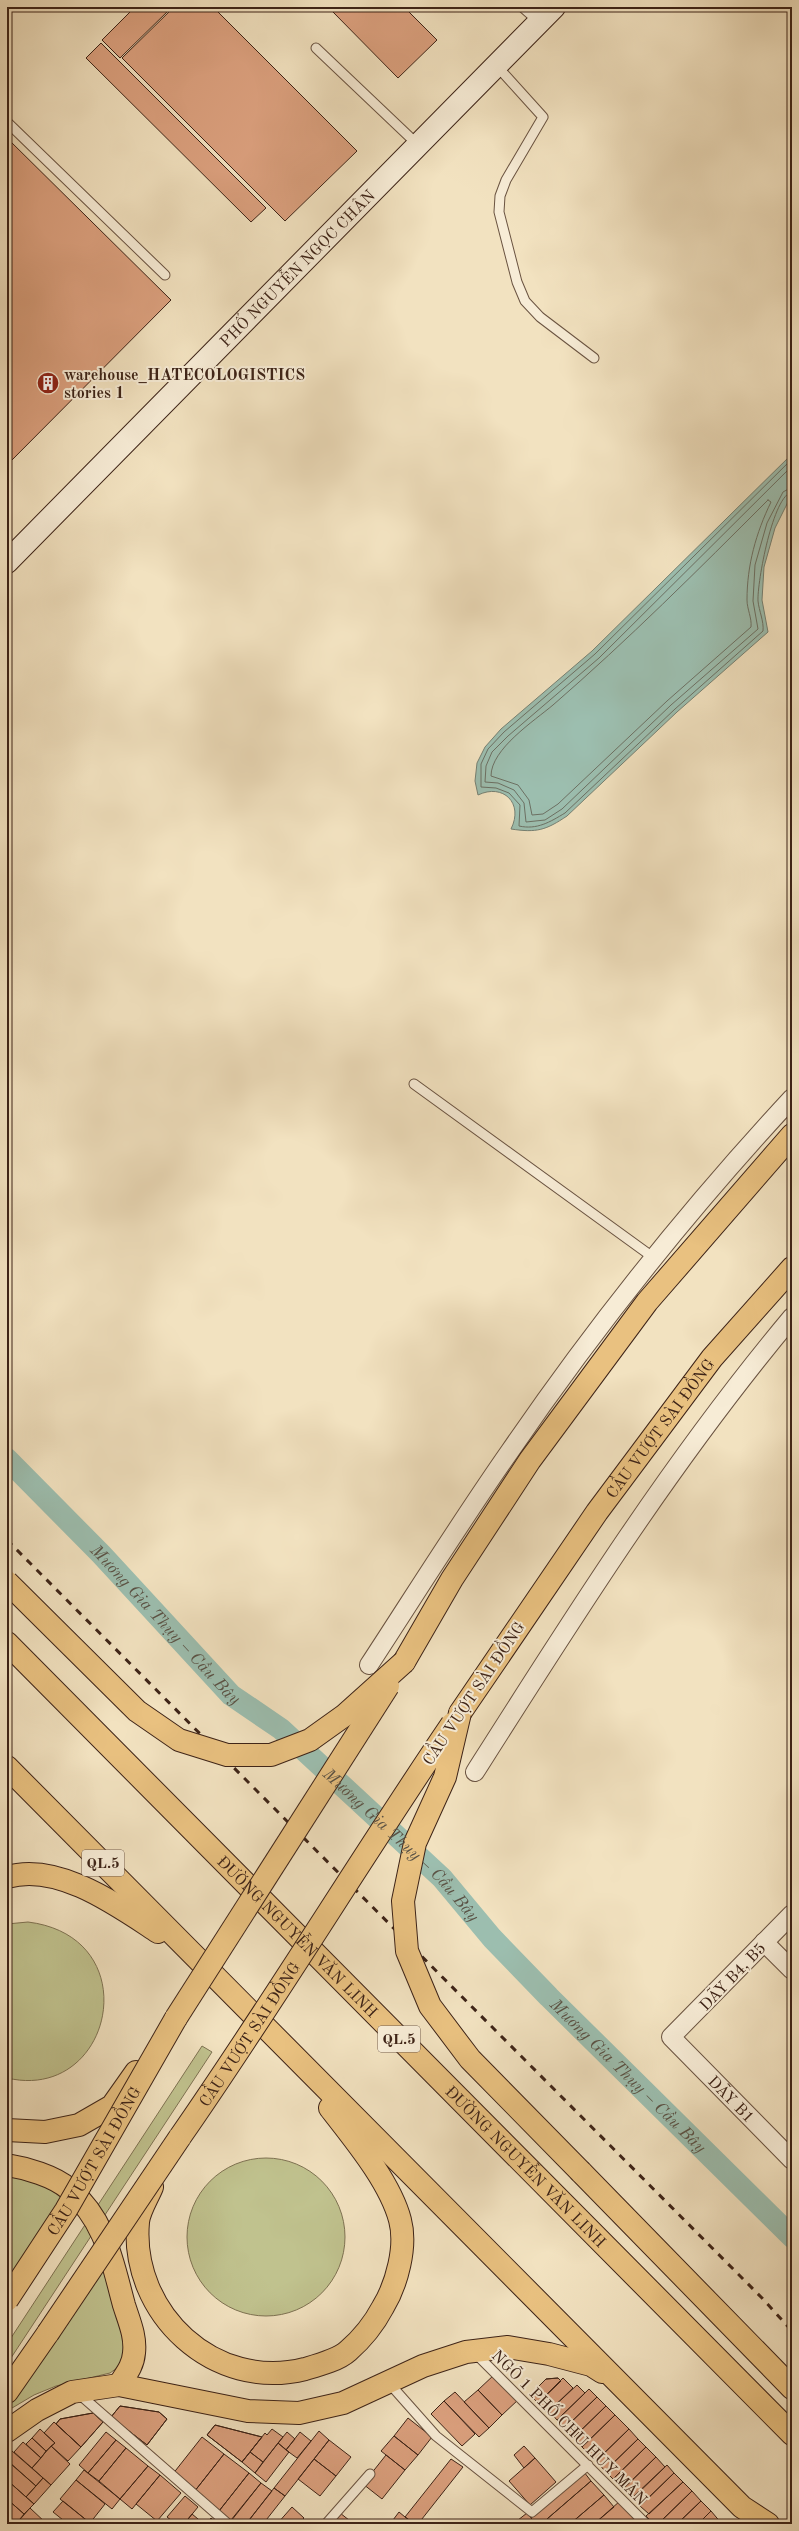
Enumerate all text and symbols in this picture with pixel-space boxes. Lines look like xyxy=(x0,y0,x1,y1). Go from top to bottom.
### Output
street label: PHỐ NGUYỄN NGỌC CHÂN xyxy=(218,188,379,351)
place label: warehouse_HATECOLOGISTICS stories 1 xyxy=(64,368,305,402)
building icon: warehouse_HATECOLOGISTICS stories 1 xyxy=(35,370,61,396)
street label: CẦU VƯỢT SÀI ĐỒNG xyxy=(604,1356,719,1502)
water label: Mương Gia Thụy – Cầu Bây xyxy=(86,1541,243,1709)
street label: CẦU VƯỢT SÀI ĐỒNG xyxy=(415,1615,529,1769)
water label: Mương Gia Thụy – Cầu Bây xyxy=(319,1765,482,1926)
road number: QL.5 xyxy=(82,1850,124,1876)
street label: ĐƯỜNG NGUYỄN VĂN LINH xyxy=(213,1854,380,2021)
street label: DÃY B4, B5 xyxy=(694,1938,770,2014)
street label: CẦU VƯỢT SÀI ĐỒNG xyxy=(197,1960,304,2110)
water label: Mương Gia Thụy – Cầu Bây xyxy=(546,1996,709,2157)
road number: QL.5 xyxy=(378,2026,420,2052)
street label: DÃY B1 xyxy=(704,2074,756,2126)
street label: CẦU VƯỢT SÀI ĐỒNG xyxy=(45,2084,145,2239)
street label: ĐƯỜNG NGUYỄN VĂN LINH xyxy=(441,2084,608,2251)
street label: NGÕ 1 PHỐ CHU HUY MÂN xyxy=(488,2344,653,2509)

